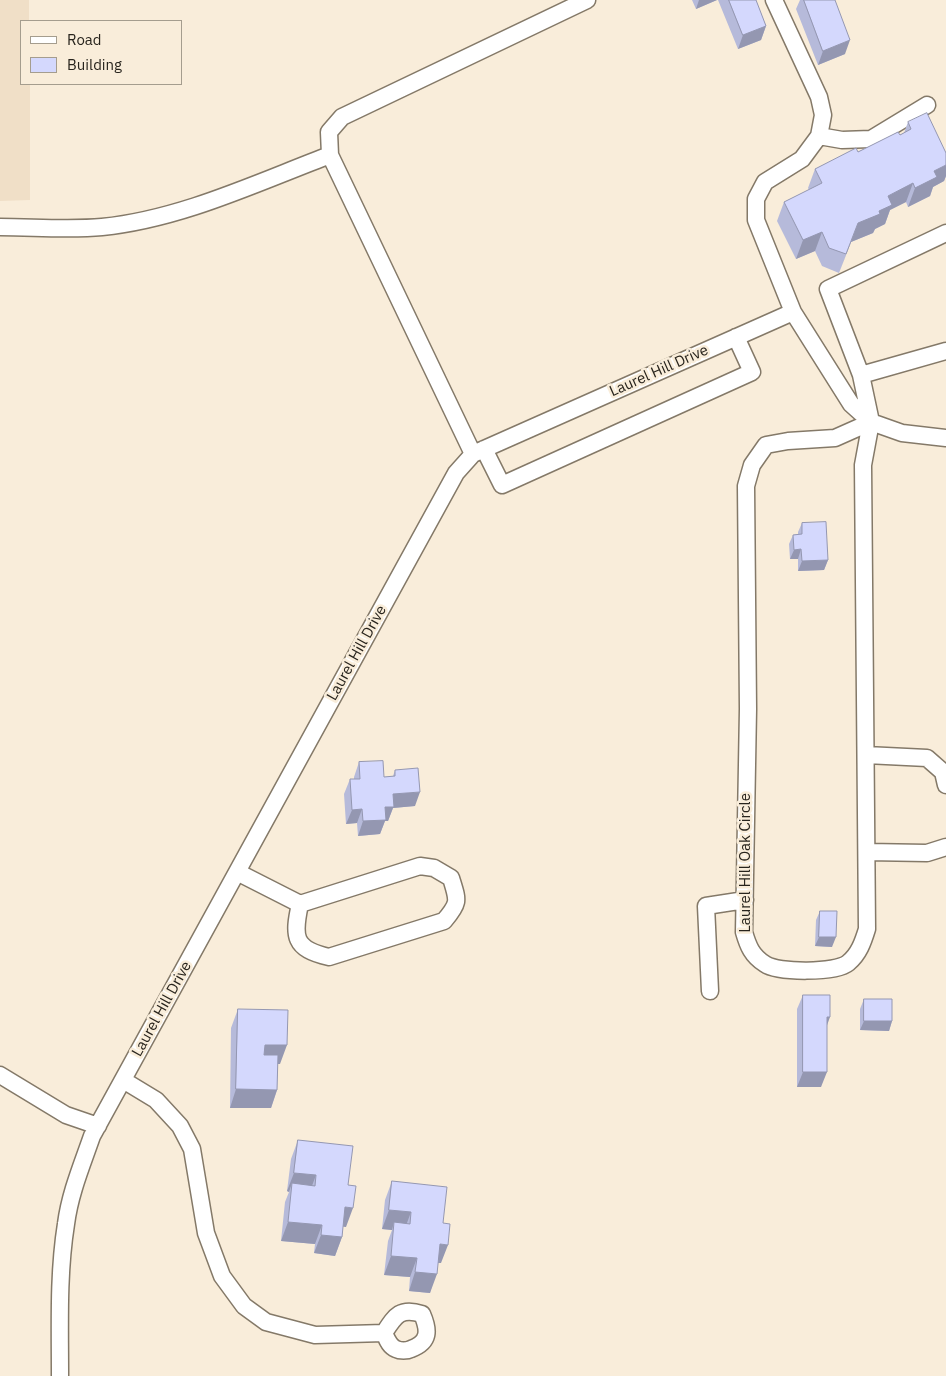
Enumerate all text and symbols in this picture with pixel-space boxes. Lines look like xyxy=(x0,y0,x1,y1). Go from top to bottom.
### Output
legend xyxy=(20,20,182,85)
text: Road xyxy=(67,30,102,49)
text: Building xyxy=(67,55,122,74)
street label: Laurel Hill Drive xyxy=(607,341,711,401)
street label: Laurel Hill Drive xyxy=(323,602,391,704)
street label: Laurel Hill Oak Circle xyxy=(737,793,755,933)
street label: Laurel Hill Drive xyxy=(128,958,196,1060)

